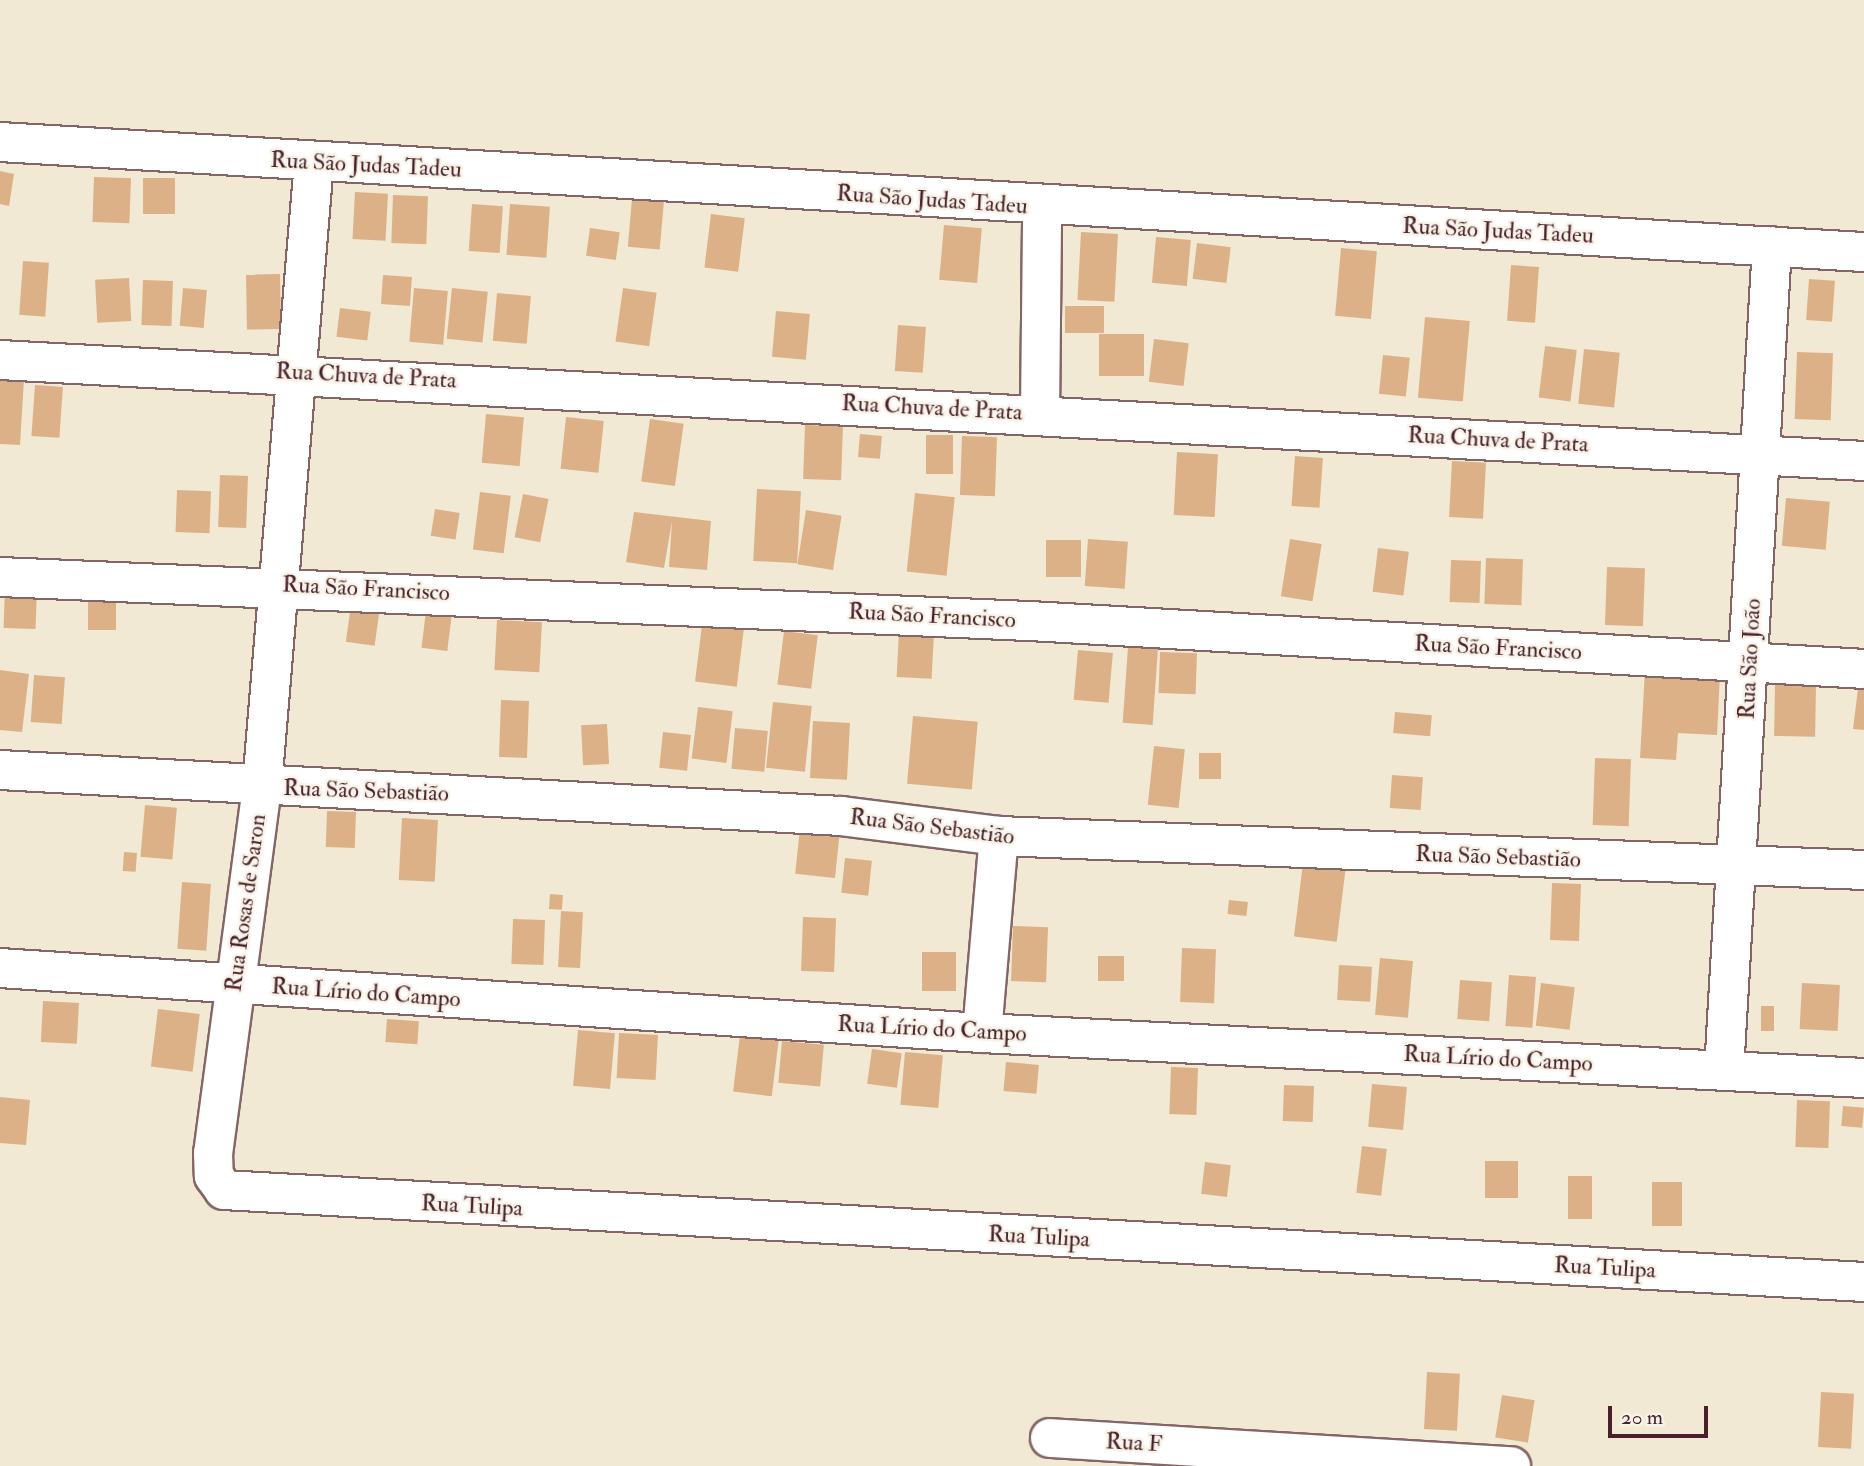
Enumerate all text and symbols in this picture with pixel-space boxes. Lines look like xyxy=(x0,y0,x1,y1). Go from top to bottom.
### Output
street label: Rua São Judas Tadeu xyxy=(270,146,462,184)
street label: Rua São Judas Tadeu xyxy=(835,180,1029,220)
street label: Rua São Judas Tadeu xyxy=(1402,212,1594,250)
street label: Rua Chuva de Prata xyxy=(275,357,457,395)
street label: Rua Chuva de Prata xyxy=(841,389,1023,427)
street label: Rua Chuva de Prata xyxy=(1407,421,1589,459)
street label: Rua São Francisco xyxy=(281,571,451,607)
street label: Rua São Francisco xyxy=(847,598,1017,634)
street label: Rua São João xyxy=(1733,598,1767,720)
street label: Rua São Francisco xyxy=(1413,630,1583,666)
street label: Rua São Sebastião xyxy=(283,774,449,808)
street label: Rua São Sebastião xyxy=(848,803,1016,851)
street label: Rua Rosas de Saron xyxy=(220,812,272,994)
street label: Rua São Sebastião xyxy=(1415,840,1581,874)
street label: Rua Lírio do Campo xyxy=(270,973,462,1013)
street label: Rua Lírio do Campo xyxy=(837,1010,1027,1048)
street label: Rua Lírio do Campo xyxy=(1403,1040,1593,1078)
street label: Rua Tulipa xyxy=(420,1190,524,1222)
street label: Rua Tulipa xyxy=(987,1221,1091,1253)
street label: Rua Tulipa xyxy=(1553,1252,1657,1284)
scale bar xyxy=(1612,1392,1712,1436)
text: 20 m xyxy=(1621,1404,1663,1431)
street label: Rua F xyxy=(1105,1428,1163,1458)

